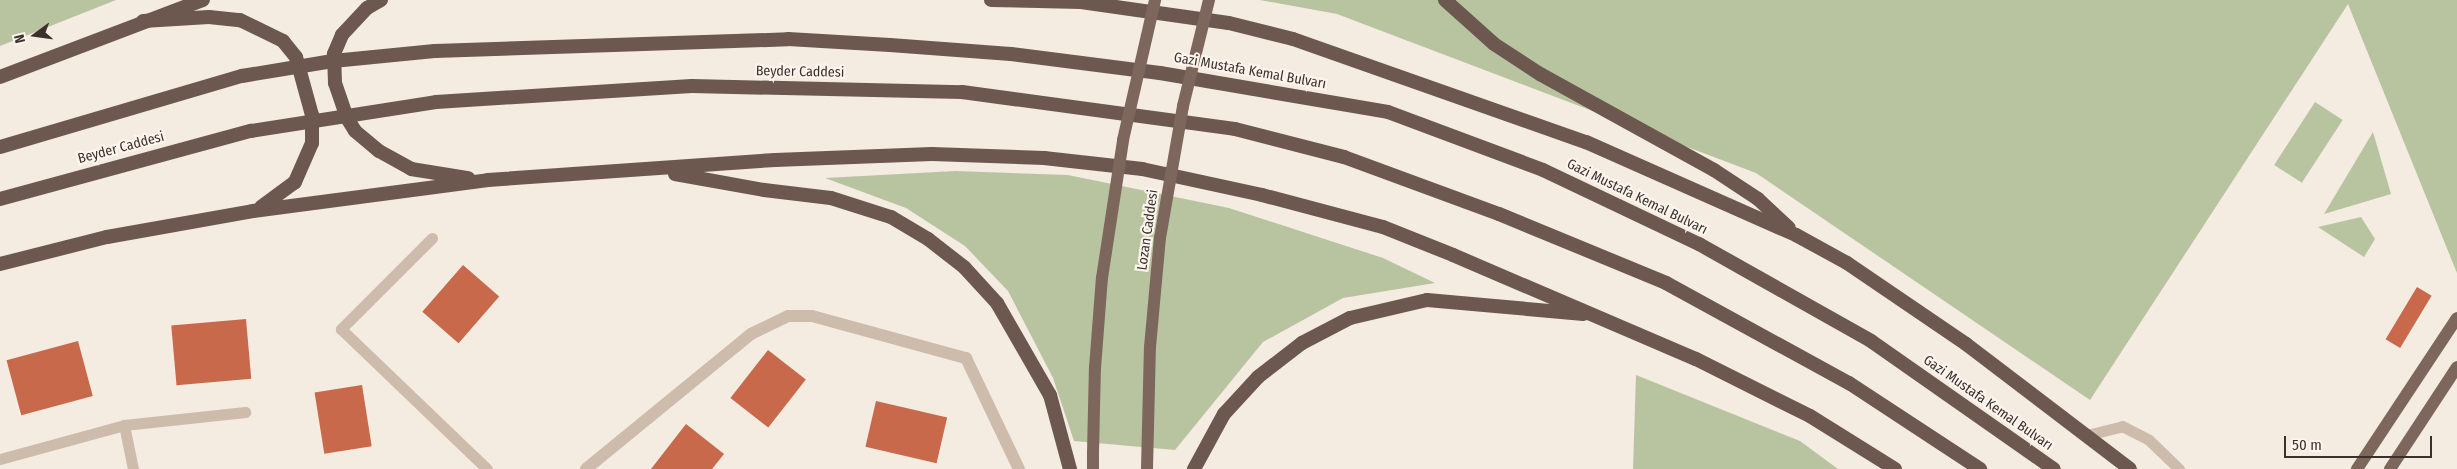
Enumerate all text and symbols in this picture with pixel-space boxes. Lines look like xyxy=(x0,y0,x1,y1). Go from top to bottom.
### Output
north arrow xyxy=(10,10,60,60)
text: N xyxy=(11,33,29,45)
street label: Gazi Mustafa Kemal Bulvarı xyxy=(1173,49,1327,93)
street label: Beyder Caddesi xyxy=(756,63,844,81)
street label: Beyder Caddesi xyxy=(76,128,166,168)
street label: Gazi Mustafa Kemal Bulvarı xyxy=(1564,156,1710,238)
street label: Lozan Caddesi xyxy=(1134,189,1162,271)
street label: Gazi Mustafa Kemal Bulvarı xyxy=(1920,352,2056,454)
scale bar xyxy=(2287,426,2434,458)
text: 50 m xyxy=(2292,436,2322,454)

